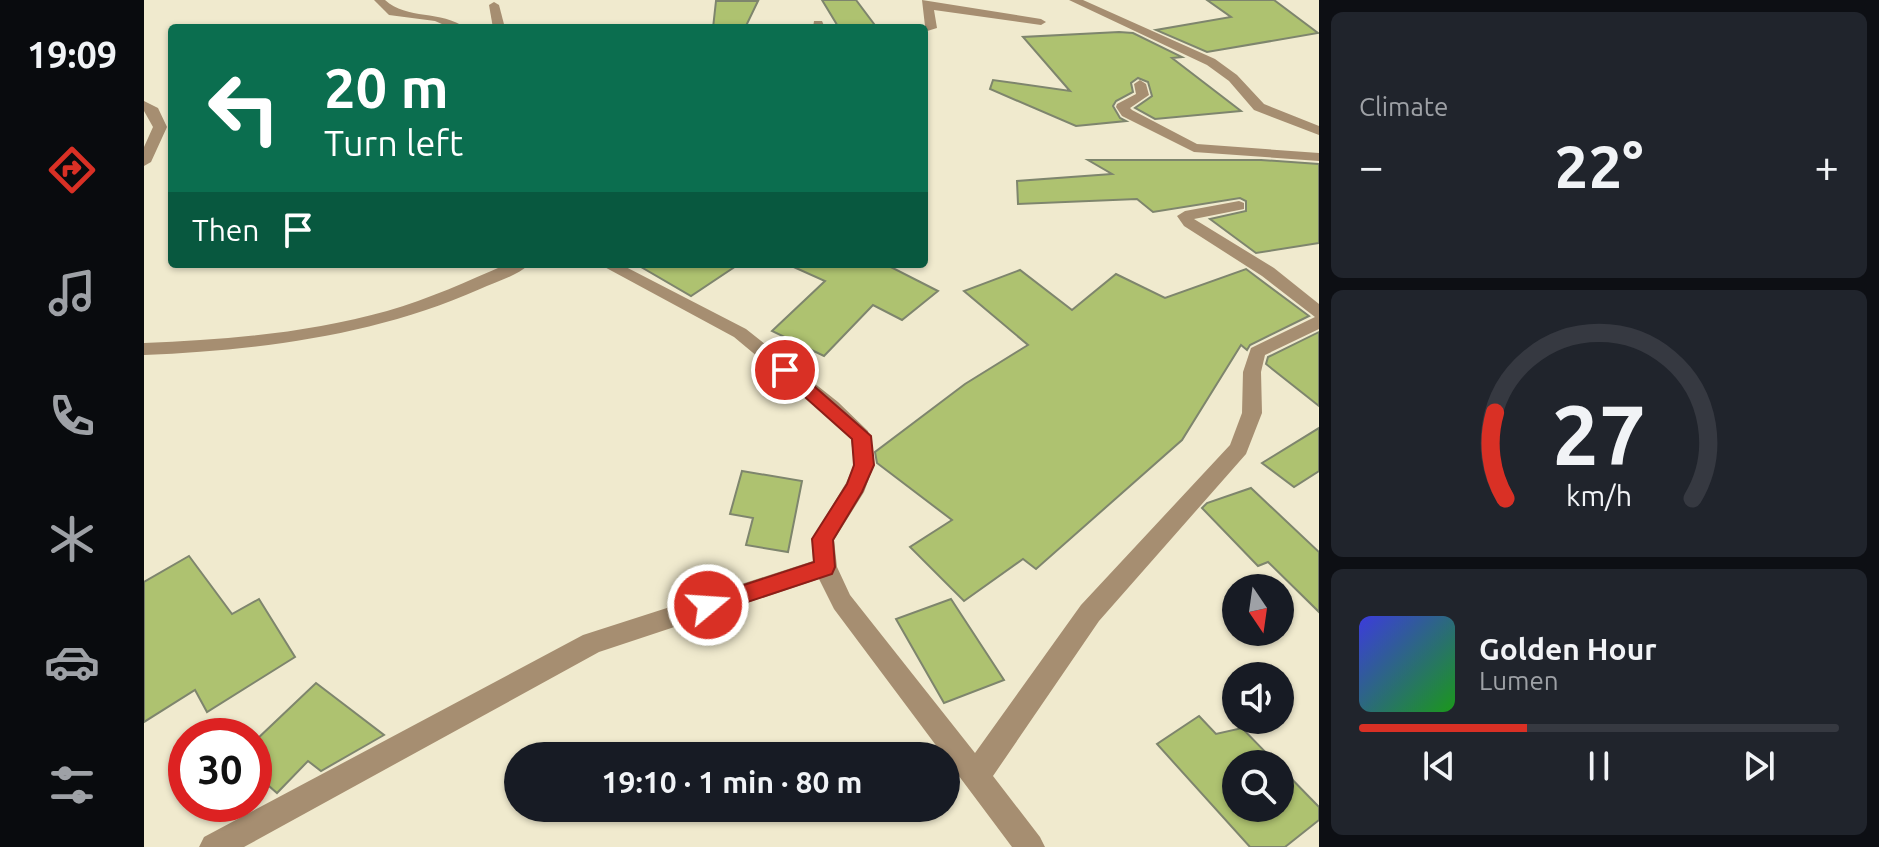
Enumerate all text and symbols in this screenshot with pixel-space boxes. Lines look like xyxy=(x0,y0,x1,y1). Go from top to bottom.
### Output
text: 19:09 xyxy=(27,34,117,75)
icon: left xyxy=(192,56,296,160)
text: 20 m xyxy=(324,56,449,119)
text: Climate xyxy=(1359,92,1448,121)
text: Turn left xyxy=(324,122,463,163)
text: 22° xyxy=(1555,132,1643,199)
text: − xyxy=(1359,141,1384,190)
text: + xyxy=(1814,141,1839,190)
icon: directions xyxy=(44,142,100,198)
icon: arrive xyxy=(276,208,320,252)
text: Then xyxy=(192,213,260,247)
icon: music xyxy=(44,265,100,321)
pin xyxy=(751,336,819,404)
icon: arrive xyxy=(763,348,807,392)
text: 27 xyxy=(1552,387,1646,481)
icon: phone xyxy=(44,388,100,444)
text: km/h xyxy=(1566,480,1632,512)
icon: climate xyxy=(44,511,100,567)
position arrow xyxy=(666,563,750,647)
north arrow xyxy=(1222,574,1294,646)
map controls xyxy=(1222,574,1294,822)
text: Golden Hour xyxy=(1479,632,1657,666)
icon: car xyxy=(44,634,100,690)
button: sound xyxy=(1222,662,1294,734)
text: Lumen xyxy=(1479,666,1559,695)
speed limit sign: 30 xyxy=(168,718,272,822)
icon: previous xyxy=(1417,744,1461,788)
icon: pause xyxy=(1577,744,1621,788)
icon: next xyxy=(1737,744,1781,788)
button: search xyxy=(1222,750,1294,822)
icon: filters xyxy=(44,757,100,813)
text: 19:10 · 1 min · 80 m xyxy=(602,765,862,799)

